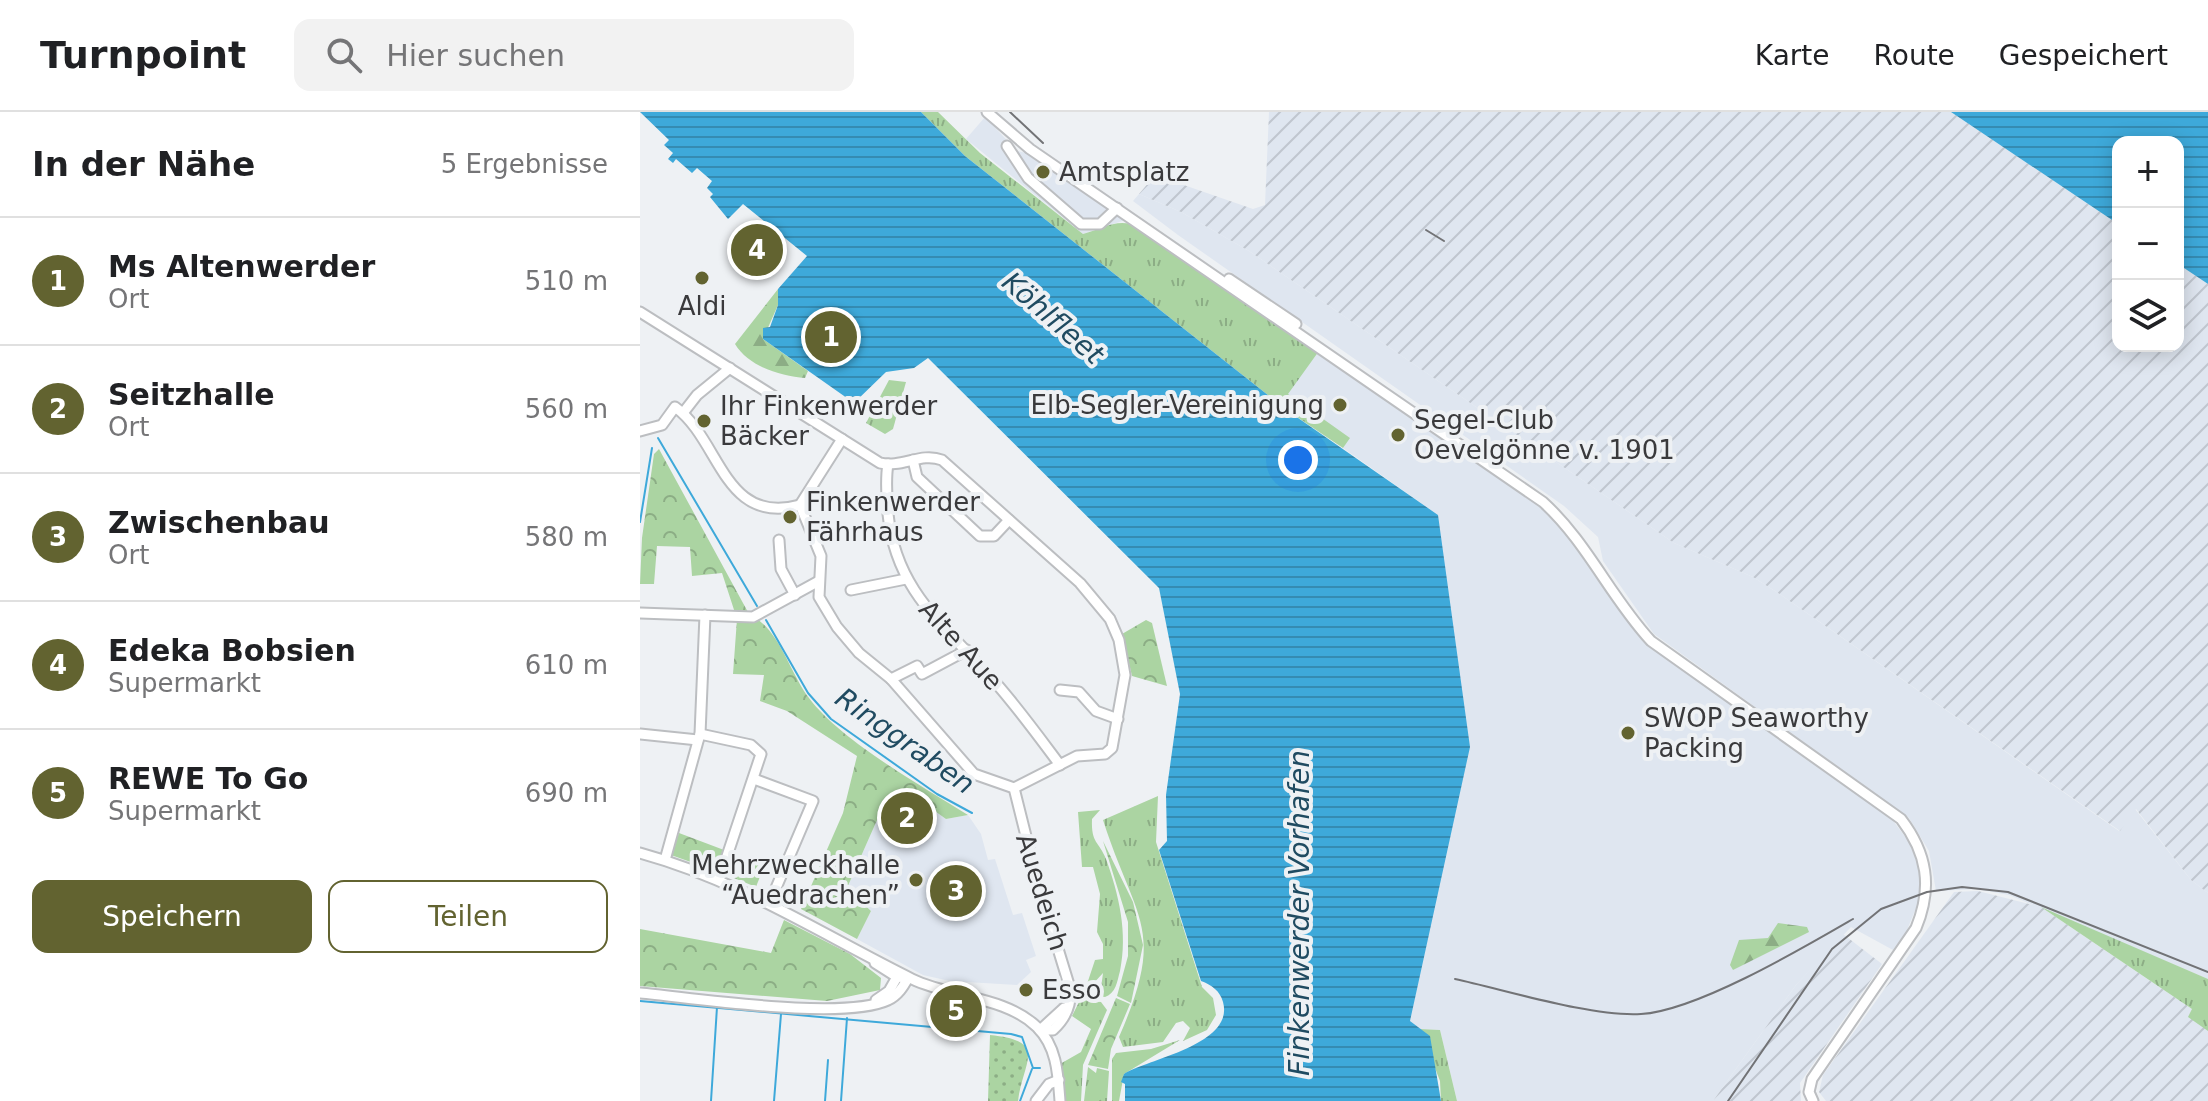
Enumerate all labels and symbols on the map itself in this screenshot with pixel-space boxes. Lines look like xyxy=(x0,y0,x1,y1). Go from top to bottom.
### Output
place label: Amtsplatz xyxy=(1059,157,1189,187)
marker: Amtsplatz xyxy=(1034,163,1052,181)
pin: 4 xyxy=(731,220,783,280)
water label: Köhlfleet xyxy=(996,265,1111,372)
marker: Aldi xyxy=(693,269,711,287)
place label: Aldi xyxy=(678,291,726,321)
pin: 1 xyxy=(805,307,857,367)
place label: Elb-Segler-Vereinigung xyxy=(1031,390,1324,420)
place label: Ihr Finkenwerder Bäcker xyxy=(720,391,937,451)
marker: Elb-Segler-Vereinigung xyxy=(1331,396,1349,414)
place label: Segel-Club Oevelgönne v. 1901 xyxy=(1414,405,1675,465)
marker: Ihr Finkenwerder Bäcker xyxy=(695,412,713,430)
marker: Segel-Club Oevelgönne v. 1901 xyxy=(1389,426,1407,444)
your location xyxy=(1278,440,1318,480)
place label: Finkenwerder Fährhaus xyxy=(806,487,980,547)
marker: Finkenwerder Fährhaus xyxy=(781,508,799,526)
street label: Alte Aue xyxy=(913,594,1009,696)
water label: Ringgraben xyxy=(829,681,981,801)
place label: SWOP Seaworthy Packing xyxy=(1644,703,1869,763)
marker: SWOP Seaworthy Packing xyxy=(1619,724,1637,742)
water label: Finkenwerder Vorhafen xyxy=(1283,750,1316,1076)
pin: 2 xyxy=(881,788,933,848)
street label: Auedeich xyxy=(1010,830,1074,954)
place label: Mehrzweckhalle “Auedrachen” xyxy=(691,850,900,910)
pin: 3 xyxy=(930,861,982,921)
marker: Mehrzweckhalle “Auedrachen” xyxy=(907,871,925,889)
place label: Esso xyxy=(1042,975,1101,1005)
pin: 5 xyxy=(930,981,982,1041)
marker: Esso xyxy=(1017,981,1035,999)

